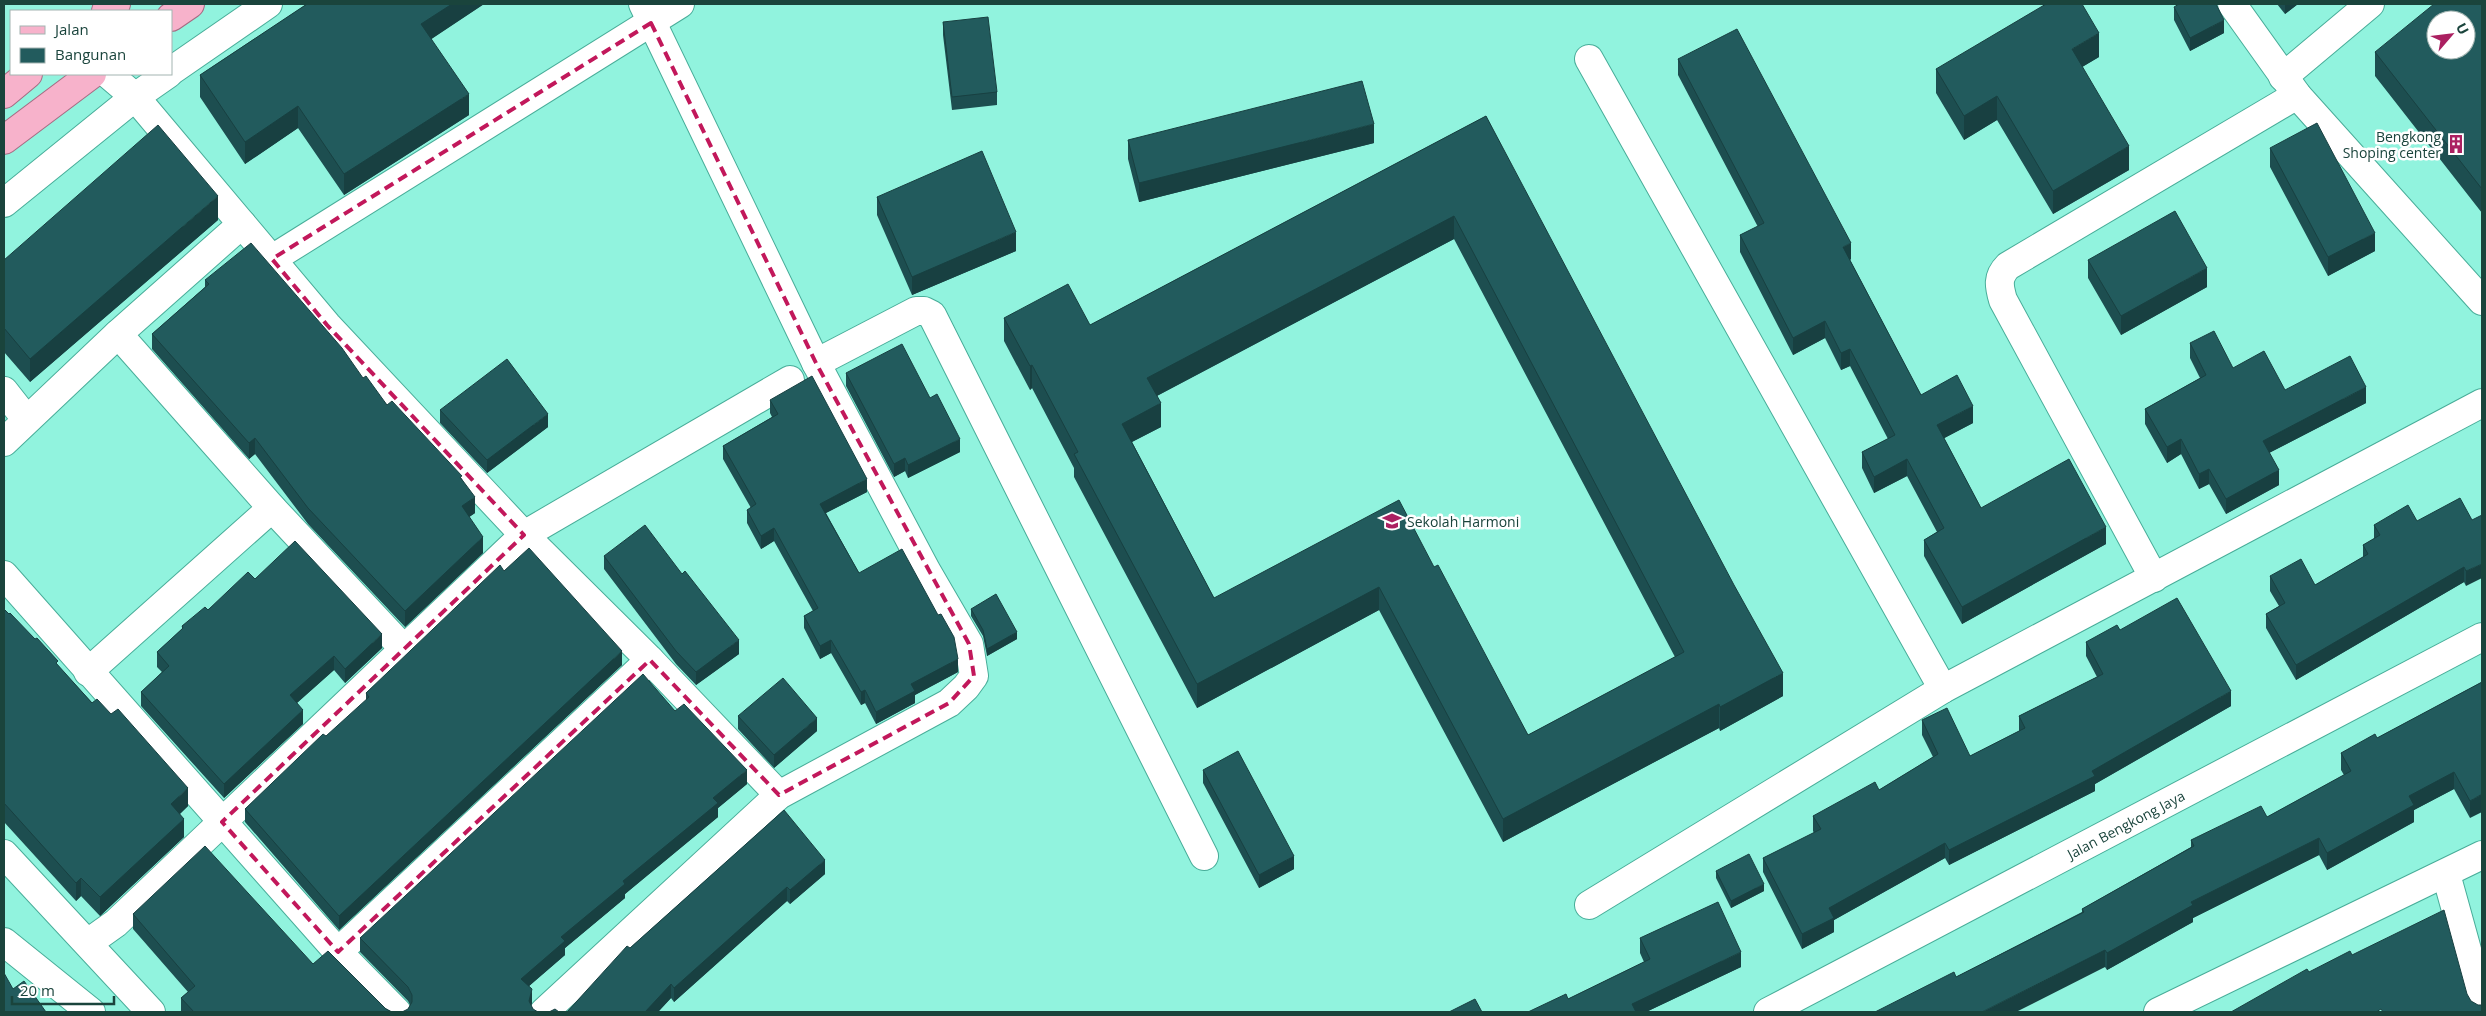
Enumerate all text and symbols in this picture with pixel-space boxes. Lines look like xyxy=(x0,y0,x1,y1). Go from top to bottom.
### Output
legend xyxy=(10,10,172,75)
north arrow xyxy=(2426,10,2476,60)
text: Jalan xyxy=(53,19,89,39)
text: U xyxy=(2452,20,2474,38)
text: Bangunan xyxy=(55,44,126,64)
place label: Bengkong Shoping center xyxy=(2343,127,2441,162)
building icon: Bengkong Shoping center xyxy=(2445,133,2467,155)
school or university icon: Sekolah Harmoni xyxy=(1381,510,1403,532)
place label: Sekolah Harmoni xyxy=(1407,512,1519,531)
street label: Jalan Bengkong Jaya xyxy=(2062,785,2188,864)
scale bar xyxy=(12,974,115,1006)
text: 20 m xyxy=(20,980,55,1000)

